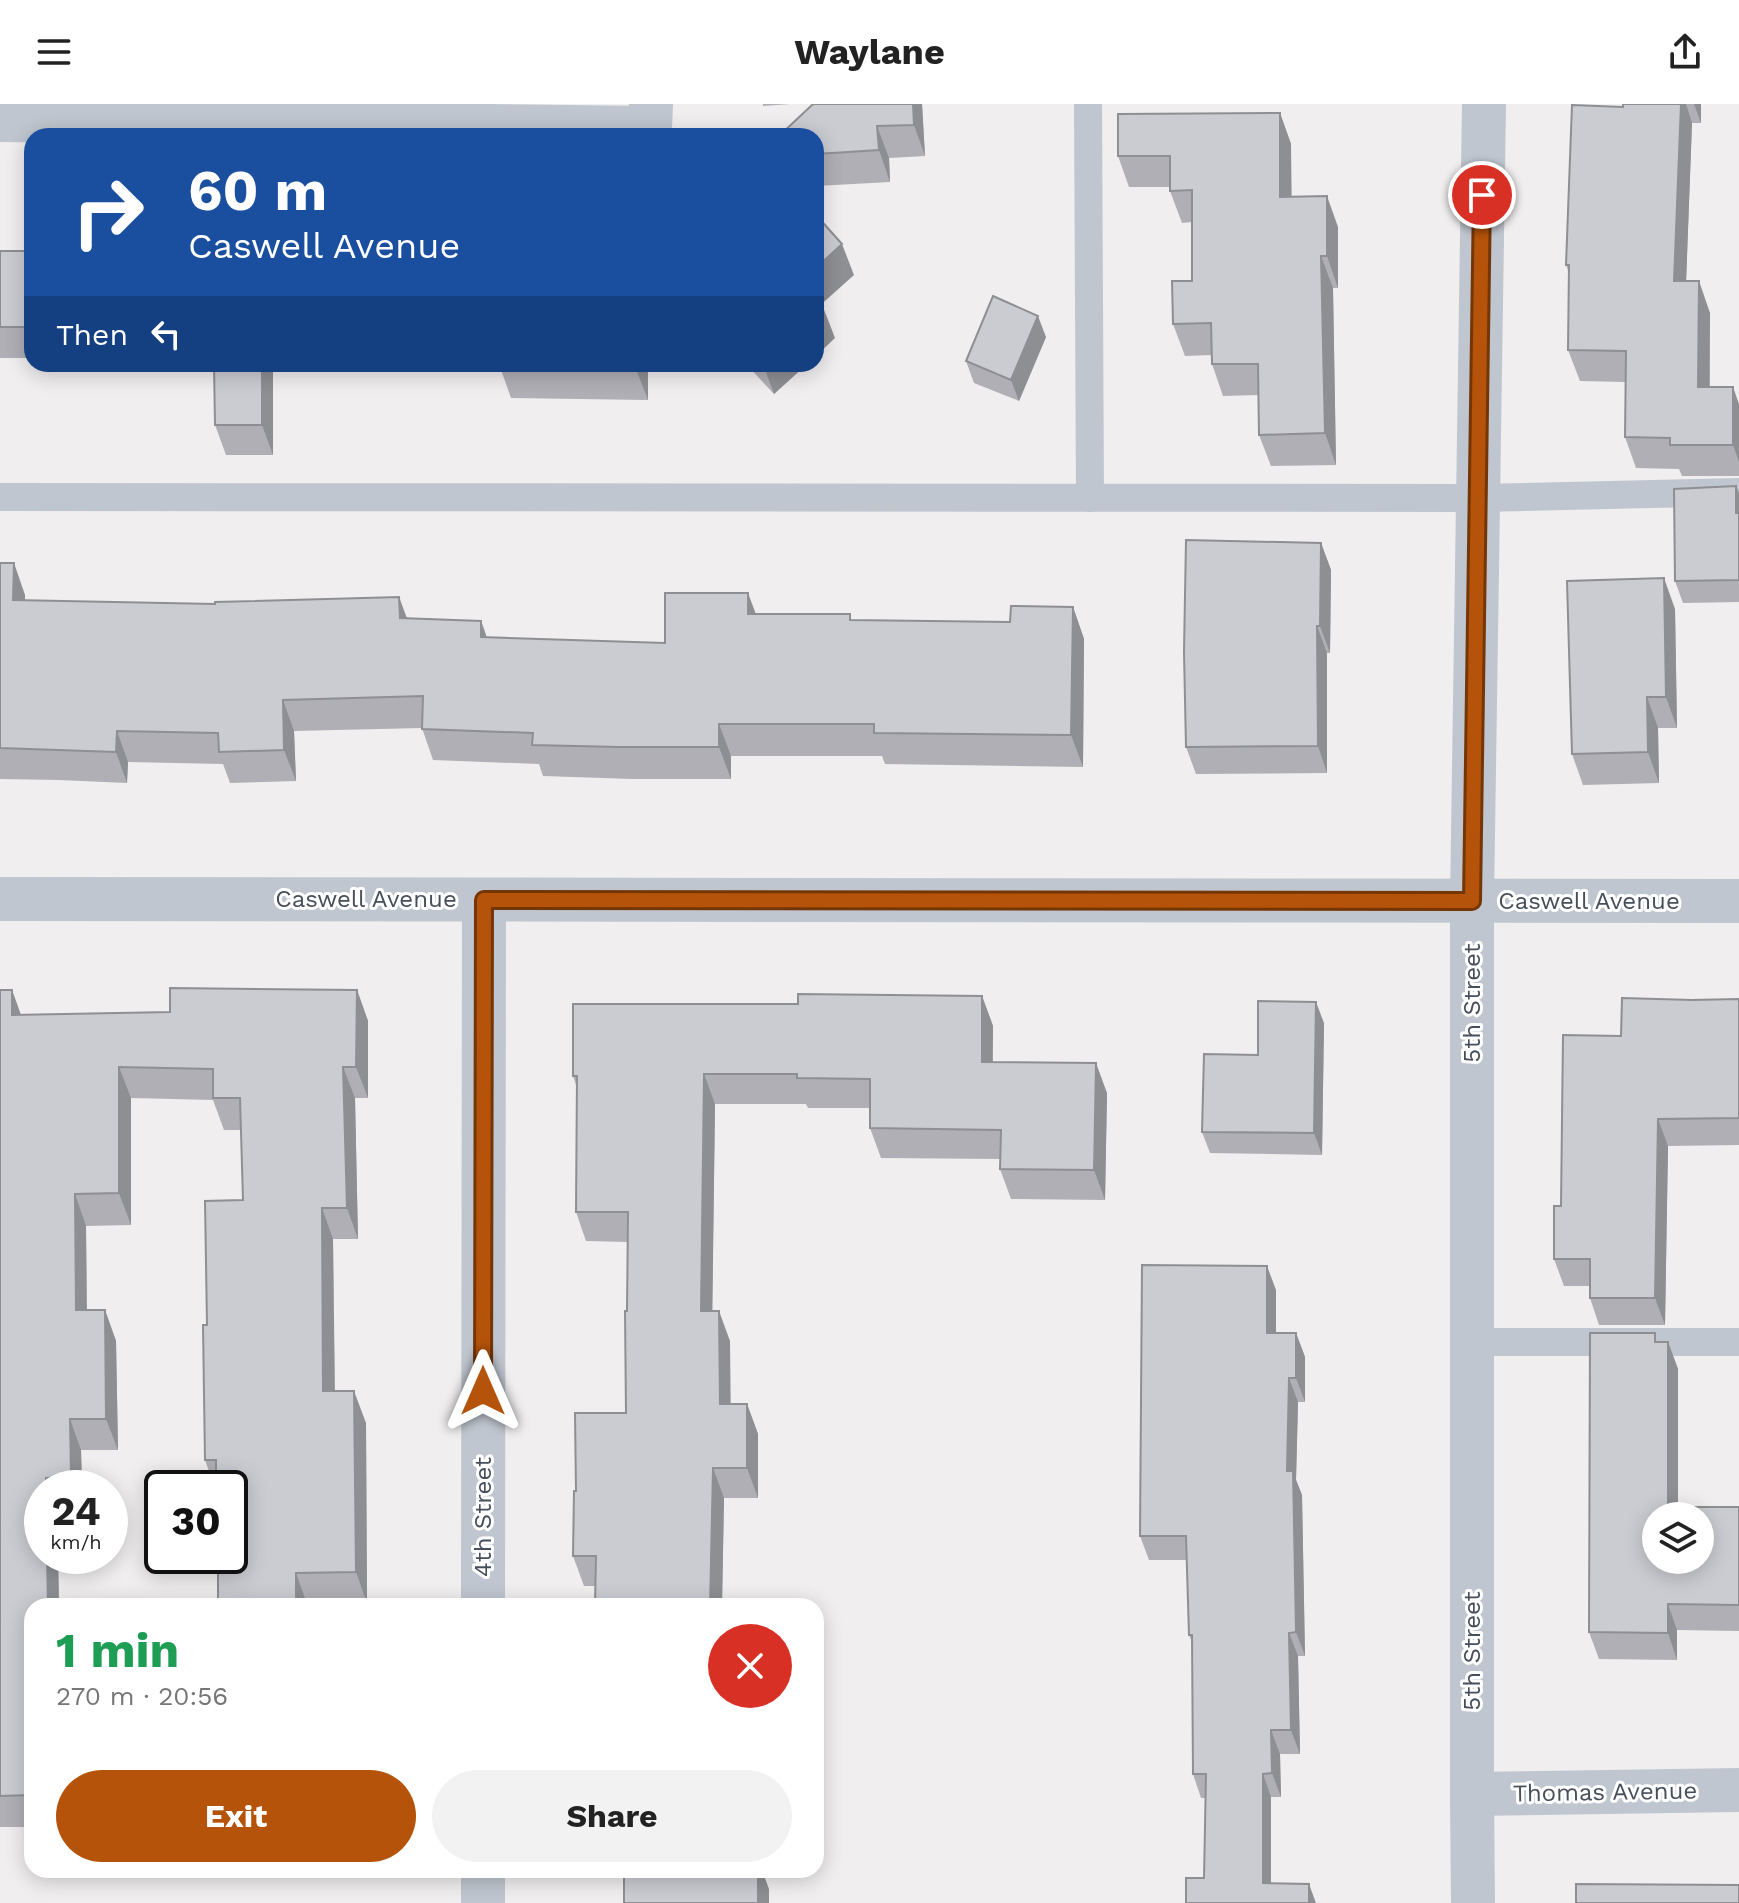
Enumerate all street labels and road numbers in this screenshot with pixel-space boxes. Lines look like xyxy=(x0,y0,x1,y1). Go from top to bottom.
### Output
street label: Caswell Avenue xyxy=(275,885,457,913)
street label: Caswell Avenue xyxy=(1498,887,1680,915)
street label: 5th Street xyxy=(1458,943,1486,1063)
street label: 4th Street xyxy=(469,1457,497,1577)
street label: 5th Street xyxy=(1458,1591,1486,1711)
street label: Thomas Avenue xyxy=(1513,1776,1697,1808)

